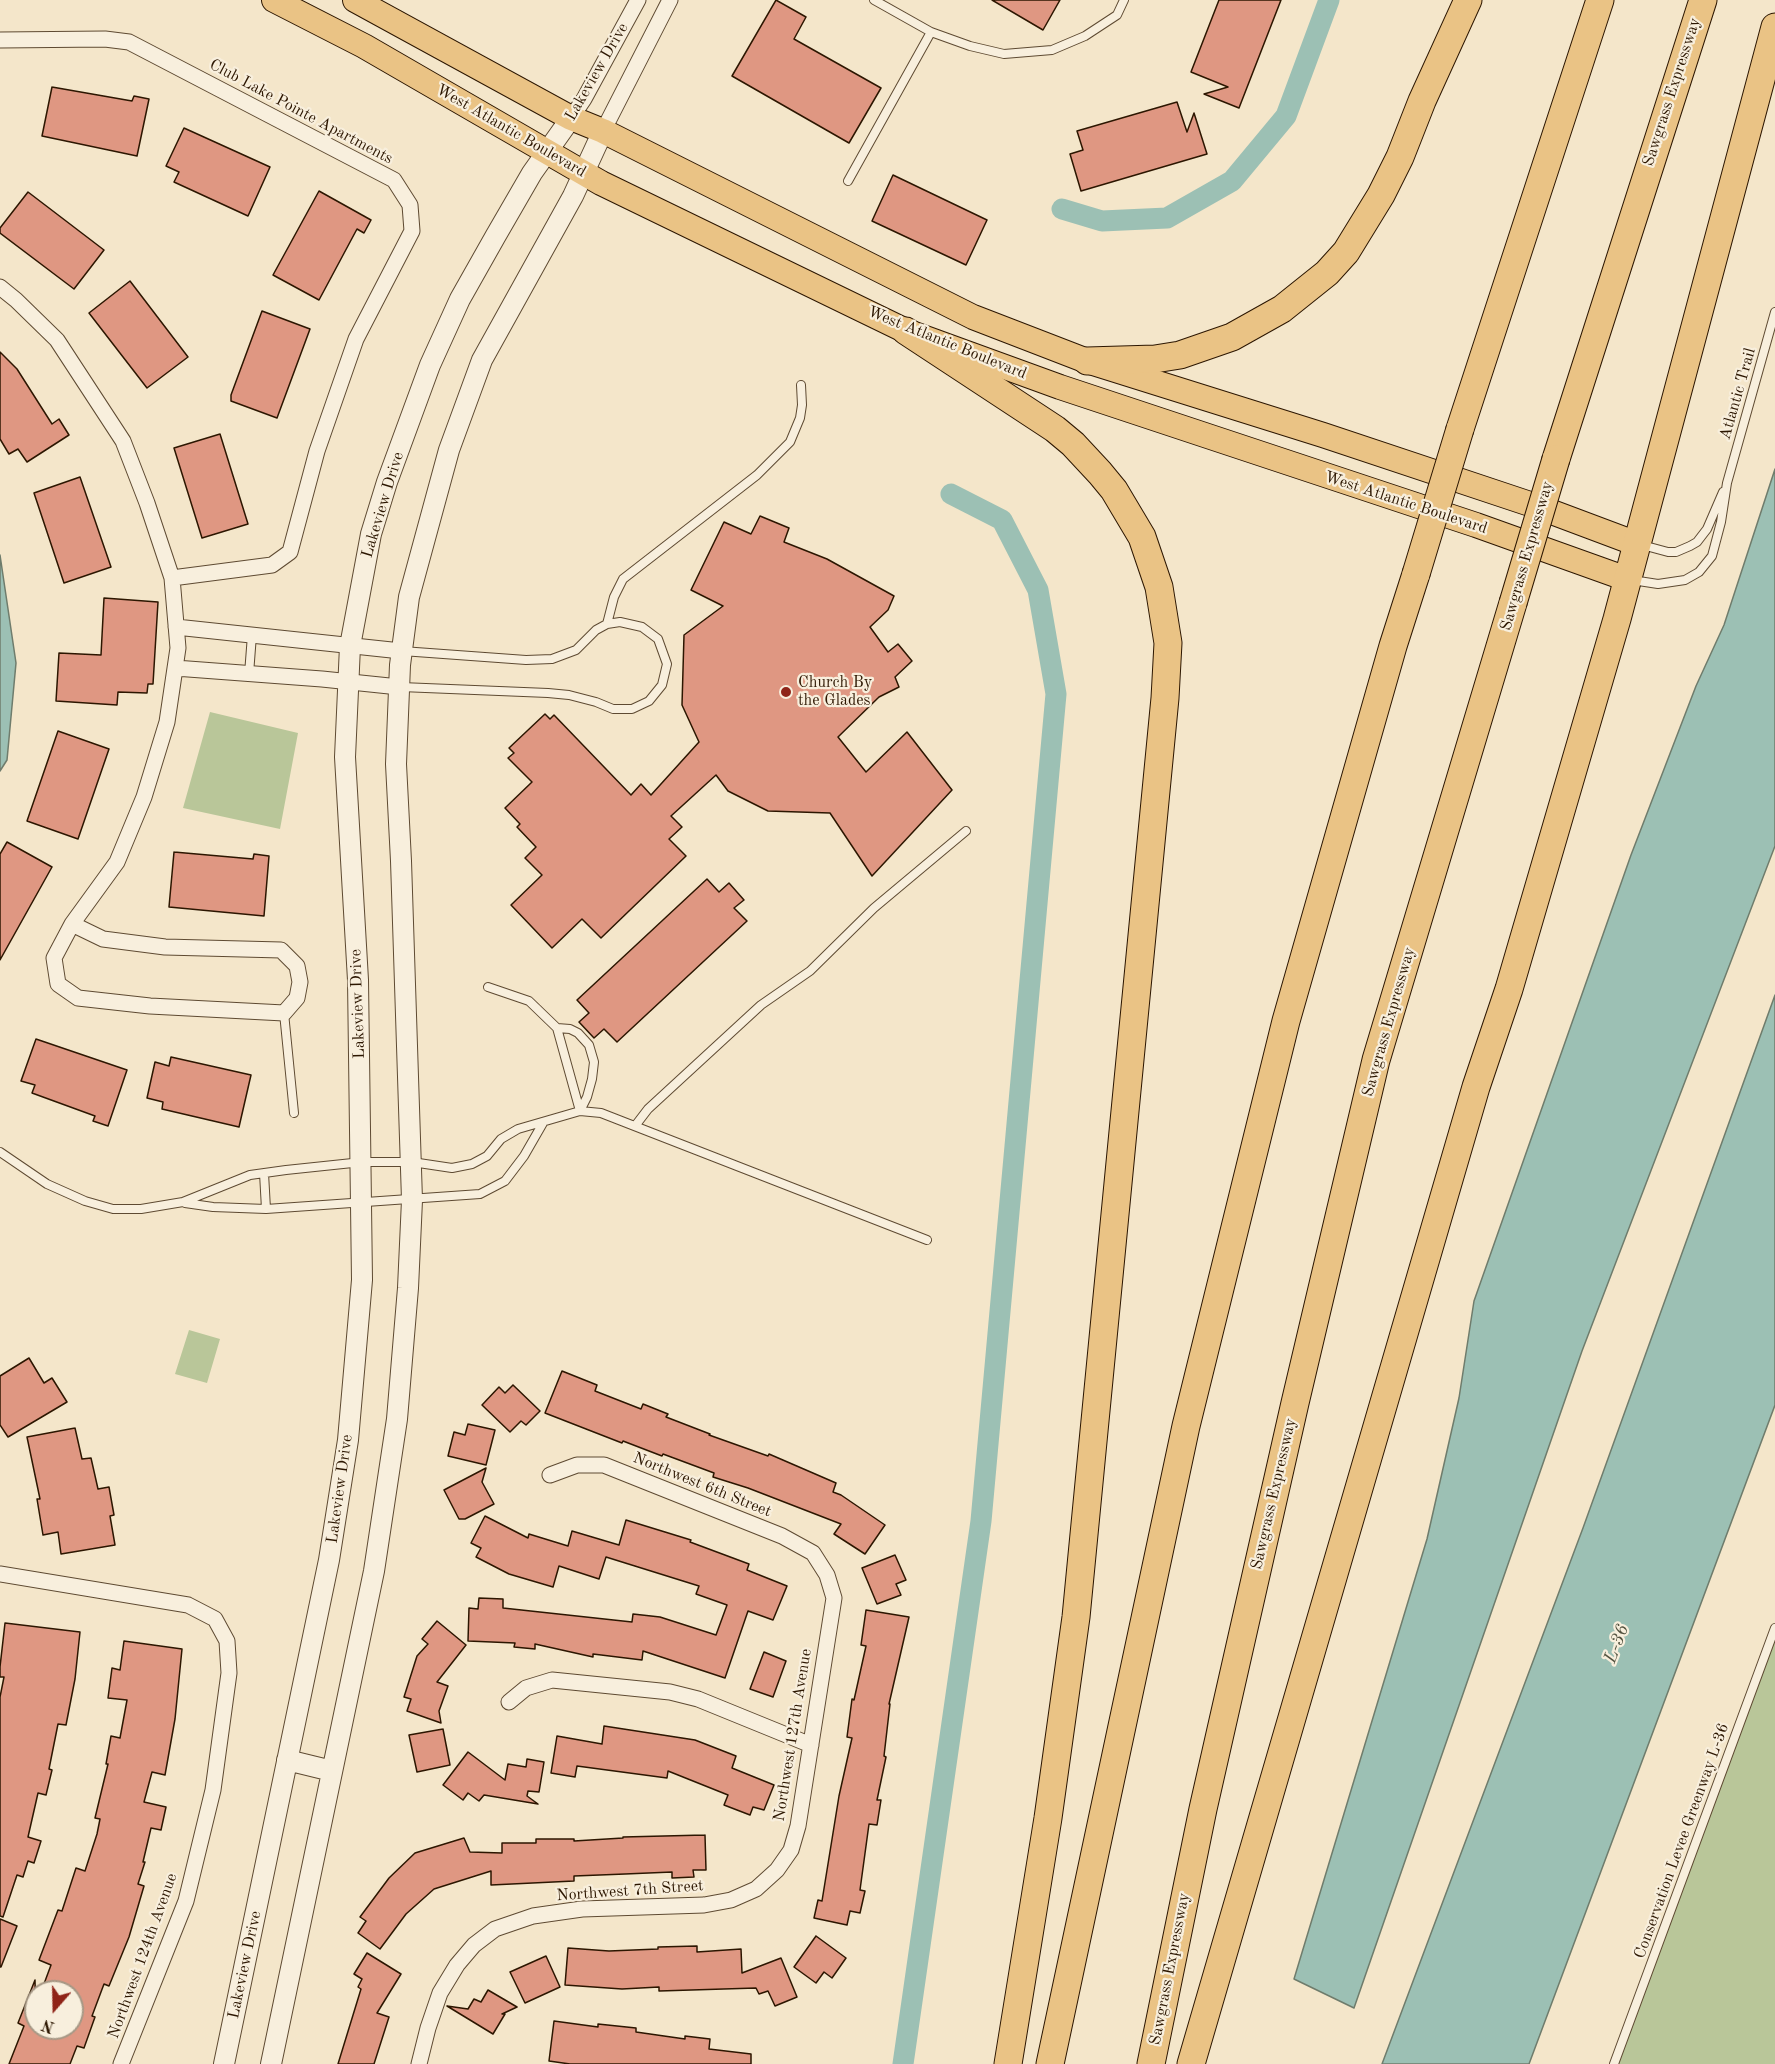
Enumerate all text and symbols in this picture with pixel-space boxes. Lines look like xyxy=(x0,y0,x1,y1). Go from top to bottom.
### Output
street label: Sawgrass Expressway xyxy=(1639,15,1705,169)
street label: Lakeview Drive xyxy=(561,20,633,124)
street label: Club Lake Pointe Apartments xyxy=(206,55,396,169)
street label: West Atlantic Boulevard xyxy=(433,80,589,182)
street label: West Atlantic Boulevard xyxy=(865,302,1029,384)
street label: Atlantic Trail xyxy=(1716,346,1760,442)
street label: Lakeview Drive xyxy=(358,450,408,560)
street label: West Atlantic Boulevard xyxy=(1322,468,1490,538)
street label: Sawgrass Expressway xyxy=(1496,479,1558,633)
place label: Church By the Glades xyxy=(798,673,872,711)
marker: Church By the Glades xyxy=(779,685,793,699)
street label: Sawgrass Expressway xyxy=(1358,945,1420,1099)
street label: Lakeview Drive xyxy=(346,949,370,1059)
street label: Sawgrass Expressway xyxy=(1247,1416,1301,1572)
street label: Lakeview Drive xyxy=(323,1433,357,1545)
street label: Northwest 6th Street xyxy=(630,1448,774,1522)
water label: L-36 xyxy=(1600,1622,1634,1666)
street label: Northwest 127th Avenue xyxy=(770,1647,816,1823)
street label: Conservation Levee Greenway L-36 xyxy=(1630,1721,1734,1961)
street label: Northwest 124th Avenue xyxy=(104,1871,182,2041)
street label: Northwest 7th Street xyxy=(556,1876,704,1906)
street label: Sawgrass Expressway xyxy=(1146,1891,1194,2047)
street label: Lakeview Drive xyxy=(224,1909,266,2021)
north arrow xyxy=(24,1980,84,2040)
text: N xyxy=(40,2015,57,2035)

